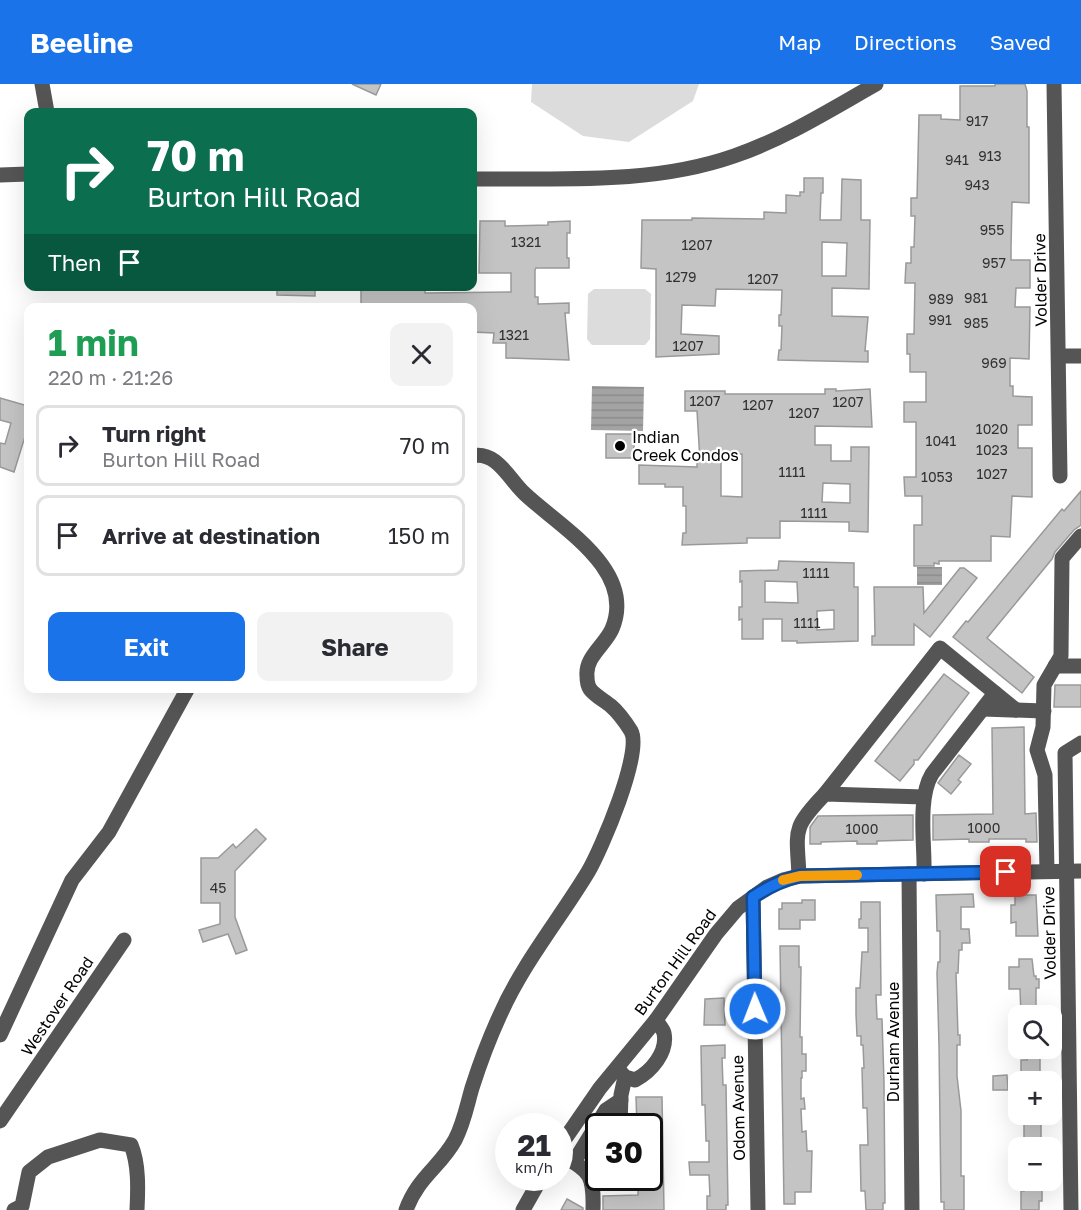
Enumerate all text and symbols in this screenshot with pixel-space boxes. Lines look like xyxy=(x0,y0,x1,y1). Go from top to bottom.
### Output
text: Beeline xyxy=(30,26,133,59)
text: Map xyxy=(778,29,821,55)
text: Directions xyxy=(854,29,957,55)
text: Saved xyxy=(990,29,1051,55)
house number: 917 xyxy=(966,112,988,129)
text: 70 m xyxy=(147,130,244,180)
icon: right xyxy=(48,132,126,210)
house number: 913 xyxy=(978,147,1002,164)
house number: 941 xyxy=(945,151,969,168)
house number: 943 xyxy=(964,176,990,193)
text: Burton Hill Road xyxy=(147,181,361,213)
house number: 955 xyxy=(980,221,1004,238)
house number: 1321 xyxy=(511,233,541,250)
street label: Volder Drive xyxy=(1029,233,1051,327)
house number: 1207 xyxy=(681,236,713,253)
icon: arrive xyxy=(113,246,146,279)
text: Then xyxy=(48,249,101,276)
house number: 957 xyxy=(982,254,1006,271)
house number: 1279 xyxy=(666,268,696,285)
house number: 1207 xyxy=(747,270,779,287)
house number: 981 xyxy=(964,289,988,306)
house number: 989 xyxy=(928,290,954,307)
house number: 991 xyxy=(928,311,952,328)
house number: 985 xyxy=(963,314,989,331)
text: 1 min xyxy=(48,321,139,364)
button: close xyxy=(390,323,453,386)
house number: 1321 xyxy=(499,326,529,343)
house number: 1207 xyxy=(672,337,704,354)
house number: 969 xyxy=(981,354,1007,371)
text: 220 m · 21:26 xyxy=(48,365,173,389)
house number: 1207 xyxy=(689,392,721,409)
house number: 1207 xyxy=(832,393,864,410)
house number: 1207 xyxy=(742,396,774,413)
house number: 1207 xyxy=(788,404,820,421)
text: Turn right xyxy=(102,420,206,447)
house number: 1020 xyxy=(976,420,1008,437)
place label: Indian Creek Condos xyxy=(632,427,739,465)
icon: right xyxy=(51,429,84,462)
text: 70 m xyxy=(400,432,450,459)
house number: 1041 xyxy=(926,432,957,449)
marker: Indian Creek Condos xyxy=(613,439,627,453)
house number: 1023 xyxy=(976,441,1008,458)
text: Burton Hill Road xyxy=(102,447,260,471)
house number: 1111 xyxy=(778,463,806,480)
house number: 1027 xyxy=(976,465,1008,482)
house number: 1053 xyxy=(921,468,953,485)
house number: 1111 xyxy=(800,504,828,521)
icon: arrive xyxy=(51,519,84,552)
text: Arrive at destination xyxy=(102,522,320,549)
text: 150 m xyxy=(388,522,450,549)
house number: 1111 xyxy=(802,564,830,581)
button: Exit xyxy=(48,612,245,681)
button: Share xyxy=(257,612,453,681)
house number: 1111 xyxy=(793,614,821,631)
house number: 1000 xyxy=(968,819,1000,836)
house number: 1000 xyxy=(846,820,878,837)
pin xyxy=(980,846,1031,897)
icon: arrive xyxy=(989,855,1022,888)
house number: 45 xyxy=(210,879,226,896)
street label: Volder Drive xyxy=(1038,886,1060,980)
street label: Burton Hill Road xyxy=(630,905,720,1019)
street label: Westover Road xyxy=(16,953,98,1059)
position arrow xyxy=(723,977,787,1041)
street label: Durham Avenue xyxy=(883,982,903,1102)
map controls xyxy=(1008,1005,1062,1191)
button: search xyxy=(1008,1005,1062,1059)
street label: Odom Avenue xyxy=(727,1055,749,1161)
button: + xyxy=(1008,1071,1062,1125)
speed limit sign: 30 xyxy=(585,1113,663,1191)
text: 21 xyxy=(517,1127,551,1163)
button: − xyxy=(1008,1137,1062,1191)
text: km/h xyxy=(515,1158,553,1176)

